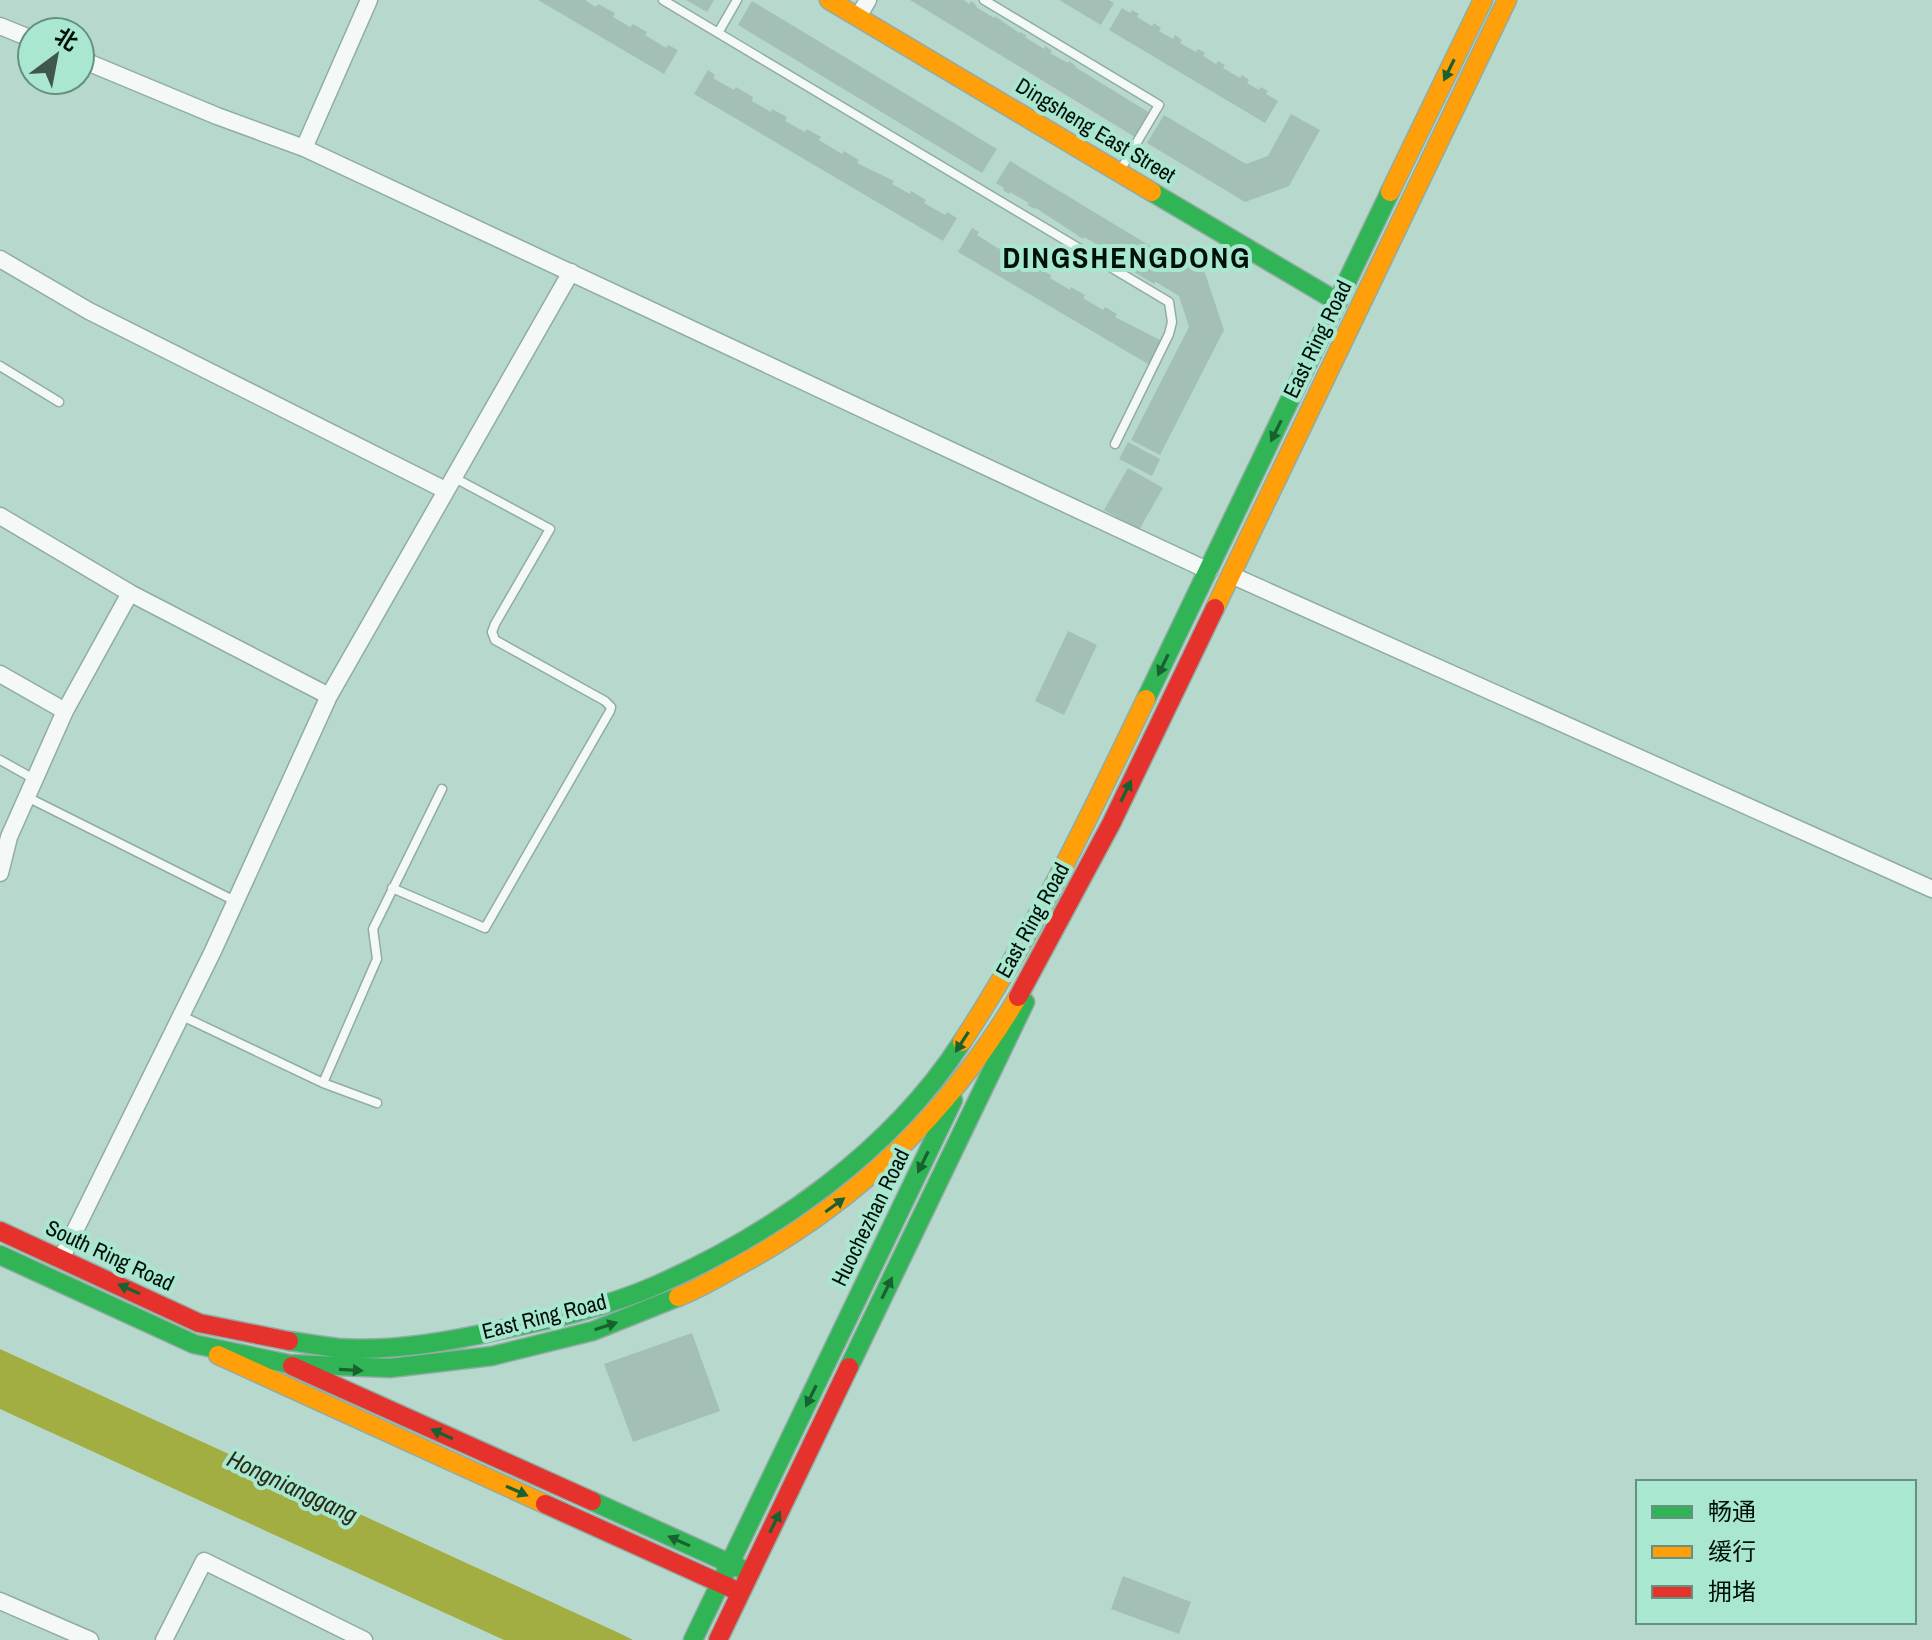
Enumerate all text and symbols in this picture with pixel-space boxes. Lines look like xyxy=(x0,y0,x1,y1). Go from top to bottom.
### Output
north arrow xyxy=(16,16,96,96)
text: 北 xyxy=(49,20,84,58)
one-way arrow xyxy=(1442,59,1456,82)
street label: Dingsheng East Street xyxy=(1010,70,1182,190)
district label: DINGSHENGDONG xyxy=(1003,237,1251,277)
street label: East Ring Road xyxy=(1276,275,1358,403)
one-way arrow xyxy=(1269,419,1283,443)
one-way arrow xyxy=(1156,654,1170,677)
one-way arrow xyxy=(1119,780,1133,803)
street label: East Ring Road xyxy=(988,857,1076,983)
one-way arrow xyxy=(955,1032,970,1053)
street label: Huochezhan Road xyxy=(824,1143,916,1291)
one-way arrow xyxy=(917,1150,930,1173)
one-way arrow xyxy=(825,1198,845,1214)
street label: South Ring Road xyxy=(41,1212,179,1298)
one-way arrow xyxy=(880,1276,894,1300)
one-way arrow xyxy=(117,1283,140,1296)
street label: East Ring Road xyxy=(479,1286,609,1346)
one-way arrow xyxy=(594,1319,618,1332)
one-way arrow xyxy=(339,1364,364,1377)
one-way arrow xyxy=(804,1385,818,1408)
one-way arrow xyxy=(430,1427,454,1440)
water label: Hongnianggang xyxy=(222,1442,363,1530)
legend xyxy=(1636,1480,1916,1624)
one-way arrow xyxy=(506,1484,529,1498)
text: 畅通 xyxy=(1708,1495,1756,1527)
one-way arrow xyxy=(768,1511,782,1534)
one-way arrow xyxy=(667,1534,691,1548)
text: 缓行 xyxy=(1708,1535,1756,1567)
text: 拥堵 xyxy=(1708,1575,1756,1607)

